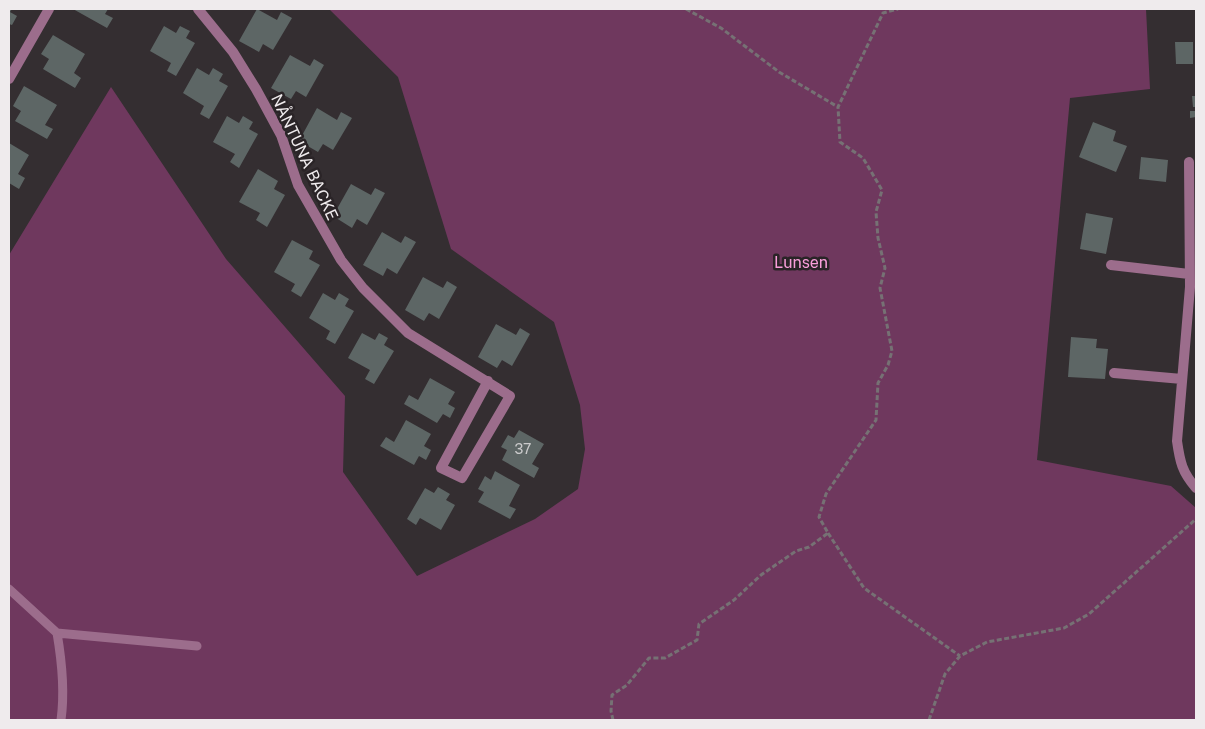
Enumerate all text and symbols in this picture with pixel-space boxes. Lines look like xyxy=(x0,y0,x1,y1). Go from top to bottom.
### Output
street label: NÅNTUNA BACKE xyxy=(267,90,344,223)
park label: Lunsen xyxy=(774,253,828,272)
house number: 37 xyxy=(515,441,531,457)

